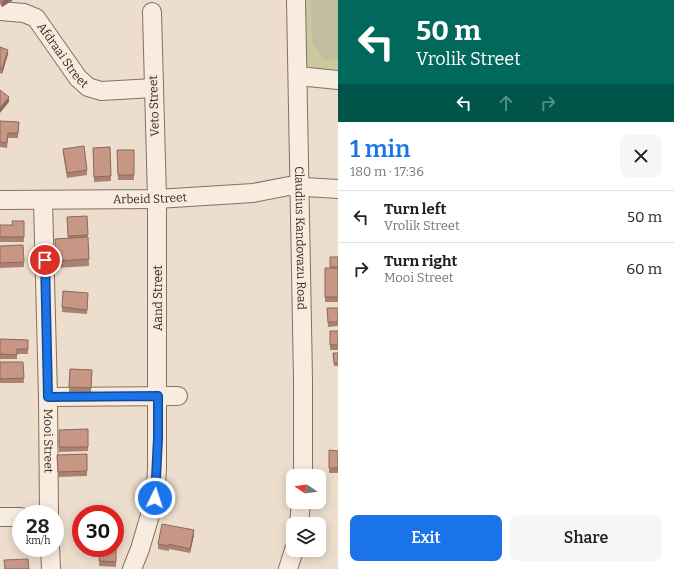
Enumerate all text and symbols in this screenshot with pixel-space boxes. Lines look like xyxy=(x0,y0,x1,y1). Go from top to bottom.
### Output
text: 50 m xyxy=(416,14,481,47)
icon: left xyxy=(350,16,402,68)
street label: Afdraai Street xyxy=(34,20,92,91)
text: Vrolik Street xyxy=(416,48,521,70)
street label: Veto Street xyxy=(146,74,162,137)
icon: left xyxy=(453,92,475,114)
icon: ahead xyxy=(495,92,517,114)
icon: right xyxy=(537,92,559,114)
text: 1 min xyxy=(350,135,410,163)
button: close xyxy=(620,135,662,177)
text: 180 m · 17:36 xyxy=(350,164,424,179)
street label: Claudius Kandovazu Road xyxy=(292,166,309,310)
street label: Arbeid Street xyxy=(113,190,188,206)
text: Turn left xyxy=(384,200,446,218)
icon: left xyxy=(350,206,372,228)
text: 50 m xyxy=(627,208,662,226)
text: Vrolik Street xyxy=(384,218,460,233)
pin xyxy=(28,243,62,277)
icon: arrive xyxy=(34,249,56,271)
text: Turn right xyxy=(384,252,457,270)
icon: right xyxy=(350,258,372,280)
text: 60 m xyxy=(626,260,662,278)
street label: Aand Street xyxy=(151,264,165,331)
text: Mooi Street xyxy=(384,270,454,285)
street label: Mooi Street xyxy=(41,409,56,474)
north arrow xyxy=(286,469,326,509)
map controls xyxy=(286,469,326,557)
position arrow xyxy=(134,477,176,519)
speed limit sign: 30 xyxy=(72,505,124,557)
text: 28 xyxy=(26,514,50,538)
button: Exit xyxy=(350,515,502,561)
button: Share xyxy=(510,515,662,561)
button: layers xyxy=(286,517,326,557)
text: km/h xyxy=(26,535,50,547)

